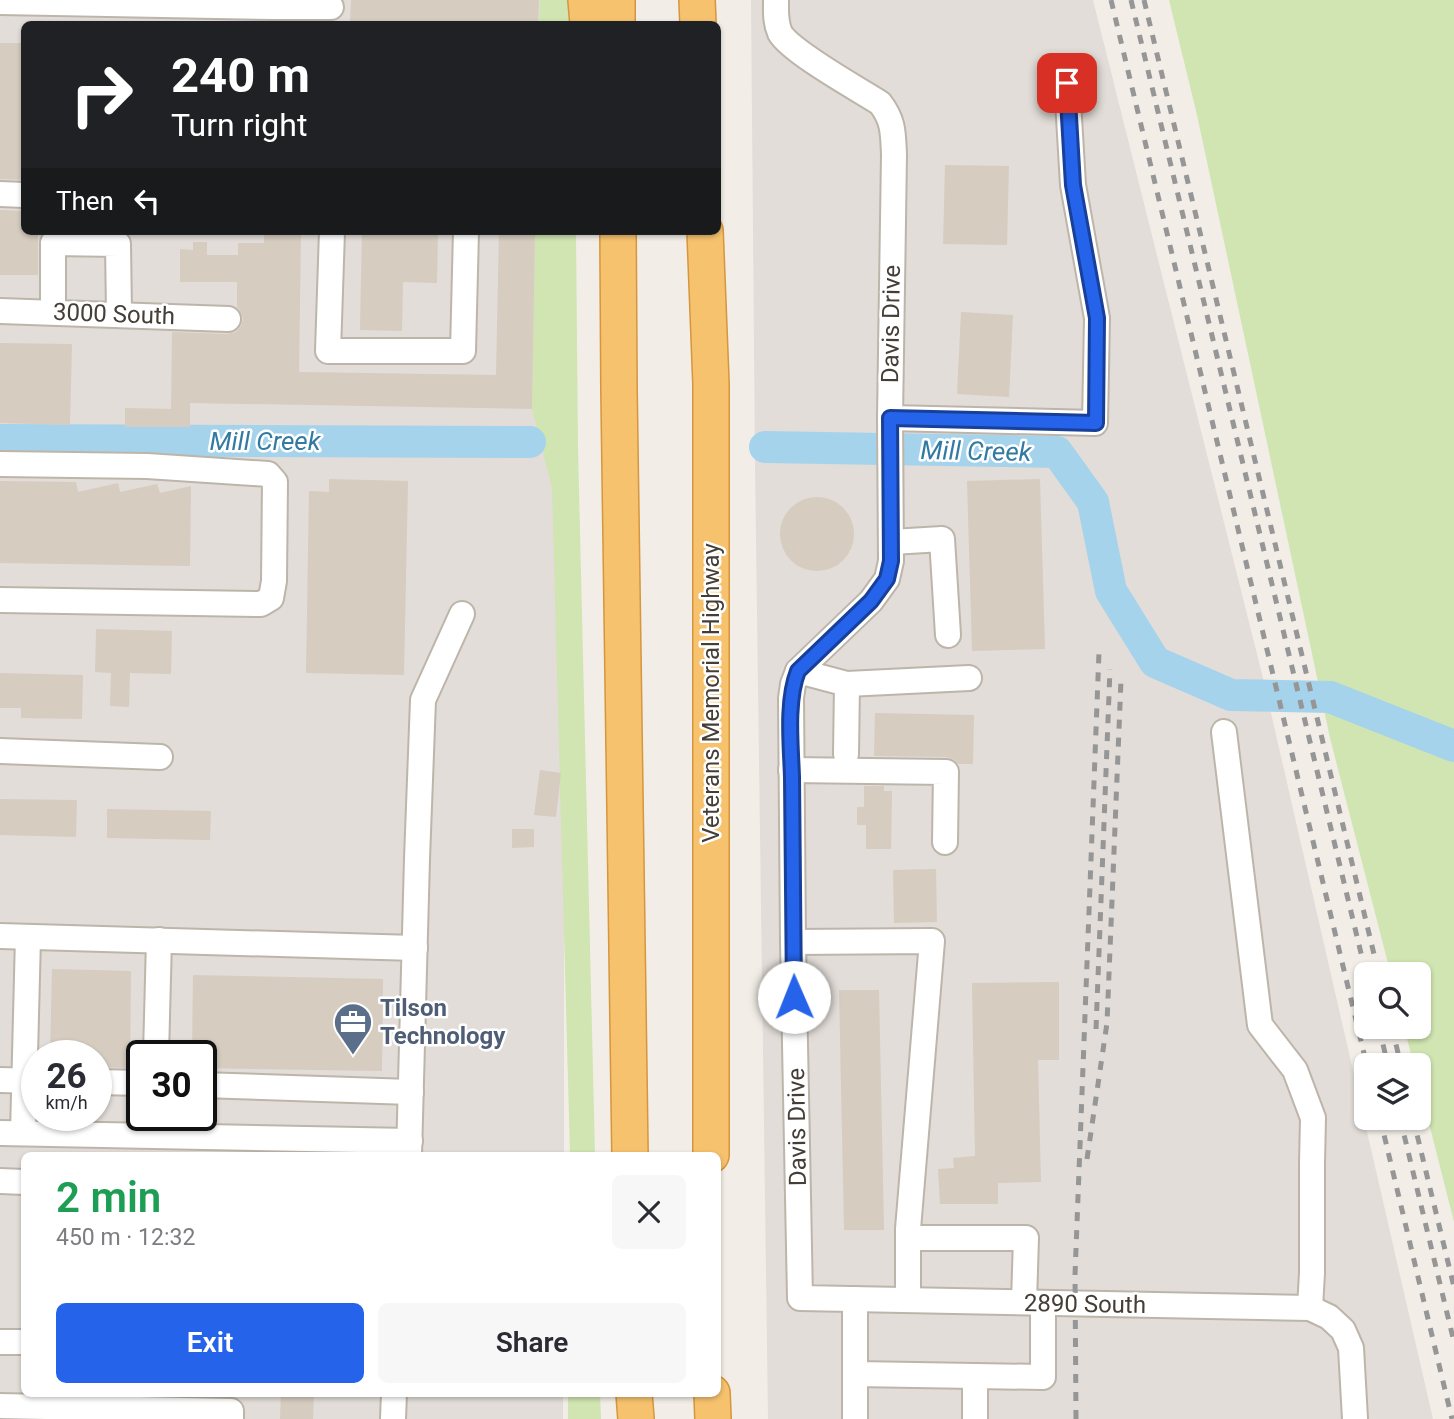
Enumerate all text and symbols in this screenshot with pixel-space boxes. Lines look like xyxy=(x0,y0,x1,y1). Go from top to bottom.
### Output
text: 240 m xyxy=(171,47,310,104)
icon: right xyxy=(56,49,147,140)
pin xyxy=(1037,53,1097,113)
icon: arrive xyxy=(1048,64,1086,102)
text: Turn right xyxy=(171,106,307,144)
icon: left xyxy=(128,182,166,220)
text: Then xyxy=(56,186,114,216)
street label: Davis Drive xyxy=(876,265,906,383)
street label: 3000 South xyxy=(52,298,176,330)
water label: Mill Creek xyxy=(209,426,322,456)
water label: Mill Creek xyxy=(920,435,1033,467)
street label: Veterans Memorial Highway xyxy=(697,543,725,843)
position arrow xyxy=(757,960,831,1034)
map controls xyxy=(1354,962,1431,1130)
button: search xyxy=(1354,962,1431,1039)
place label: Tilson Technology xyxy=(380,994,506,1050)
office icon: Tilson Technology xyxy=(332,1001,374,1056)
speed limit sign: 30 xyxy=(126,1040,217,1131)
button: layers xyxy=(1354,1053,1431,1130)
text: 26 xyxy=(46,1056,87,1097)
street label: Davis Drive xyxy=(782,1068,812,1186)
text: km/h xyxy=(45,1092,88,1113)
text: 2 min xyxy=(56,1173,161,1222)
button: close xyxy=(612,1175,686,1249)
text: 450 m · 12:32 xyxy=(56,1224,195,1251)
street label: 2890 South xyxy=(1024,1289,1146,1319)
button: Exit xyxy=(56,1303,364,1383)
button: Share xyxy=(378,1303,686,1383)

